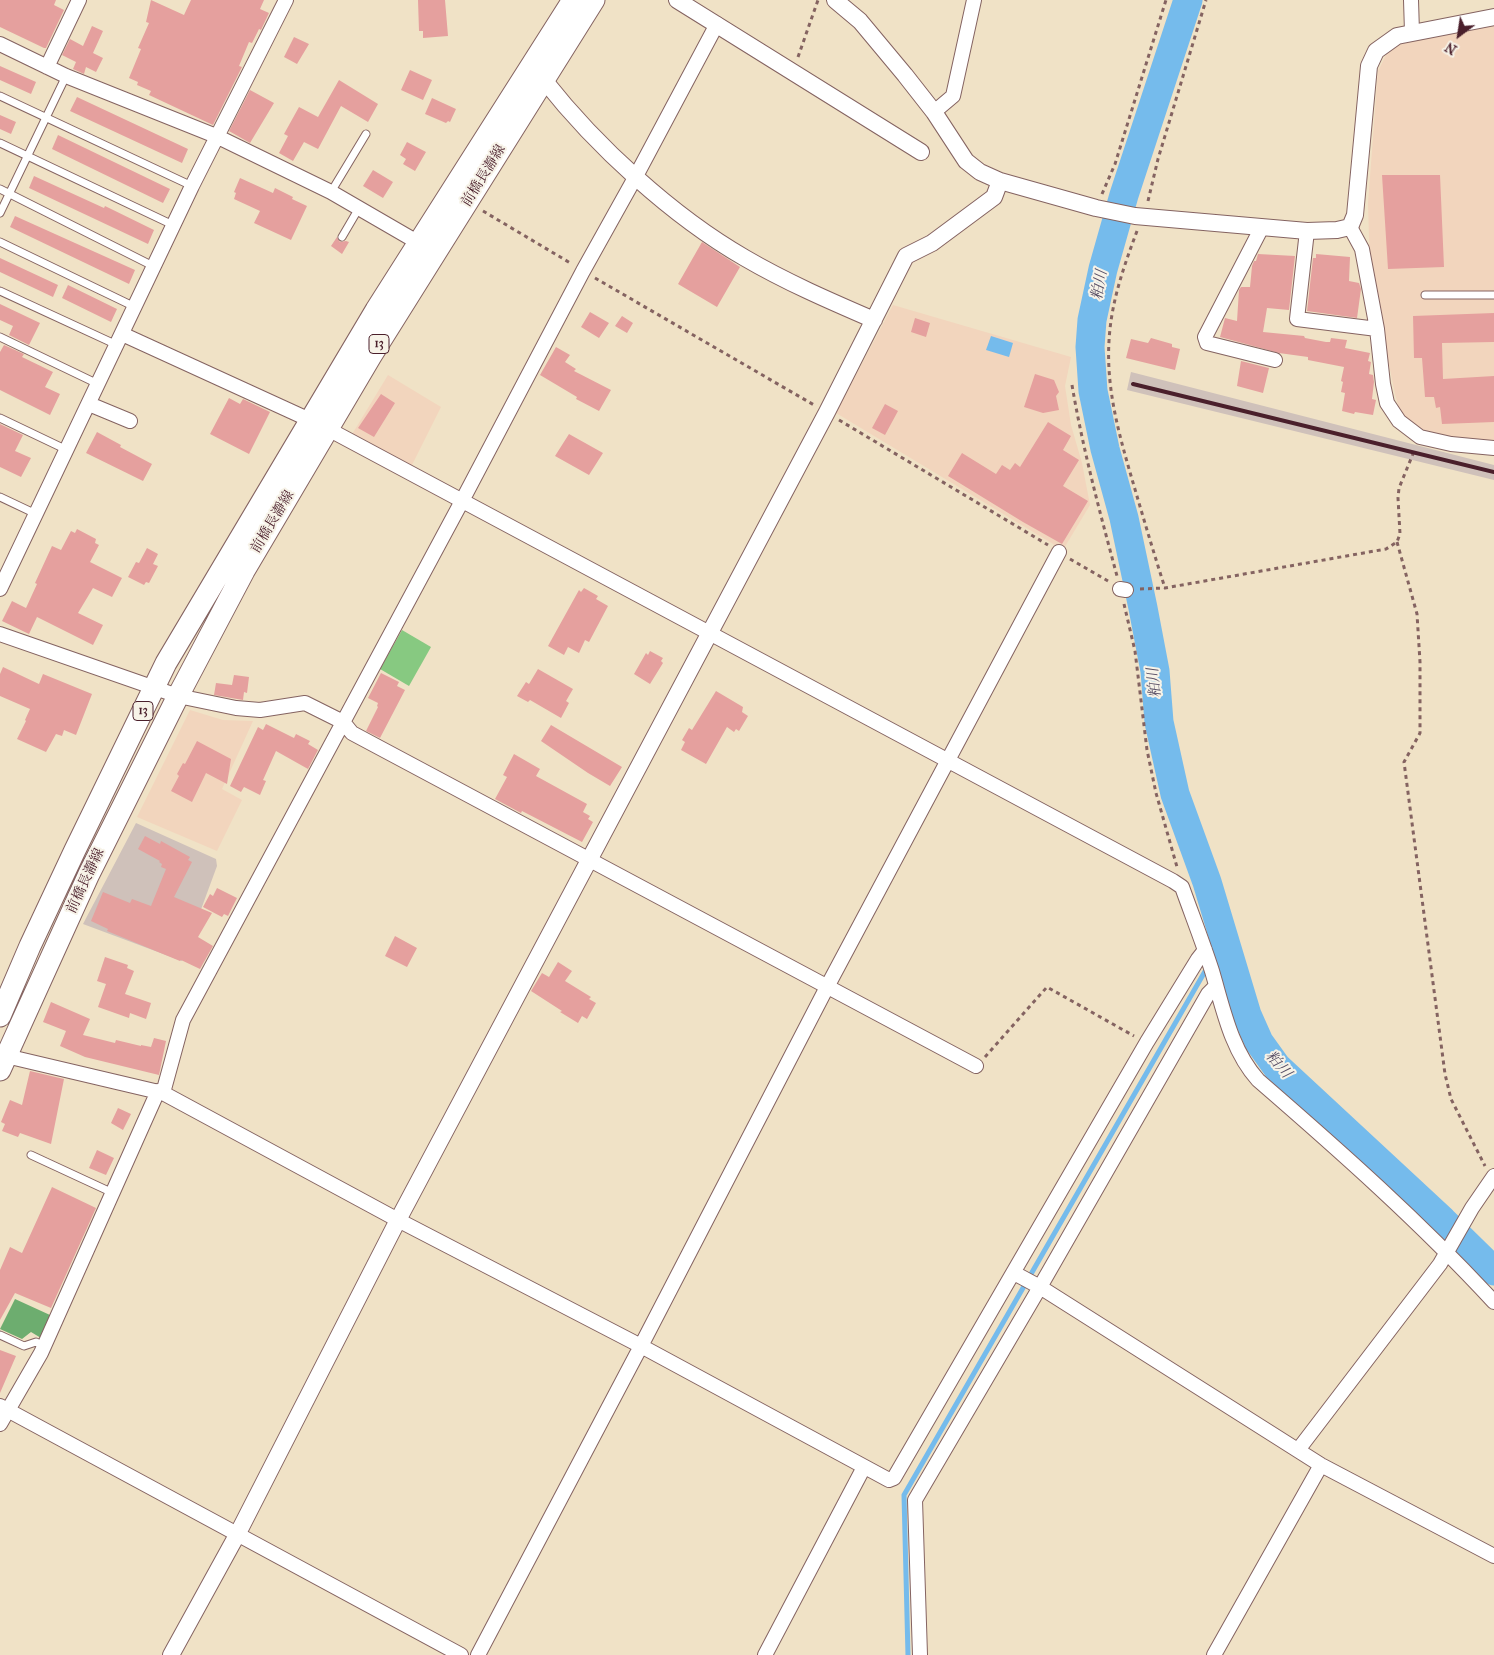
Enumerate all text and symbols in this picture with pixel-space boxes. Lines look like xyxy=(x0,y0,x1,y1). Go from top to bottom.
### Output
north arrow xyxy=(1434,10,1484,60)
text: N xyxy=(1442,38,1460,58)
street label: 前橋長瀞線 xyxy=(458,142,510,210)
water label: 粕川 xyxy=(1089,269,1111,301)
road number: 13 xyxy=(369,334,389,354)
street label: 前橋長瀞線 xyxy=(248,488,298,556)
water label: 粕川 xyxy=(1144,667,1166,699)
road number: 13 xyxy=(133,701,153,720)
street label: 前橋長瀞線 xyxy=(64,846,108,916)
water label: 粕川 xyxy=(1261,1048,1295,1082)

